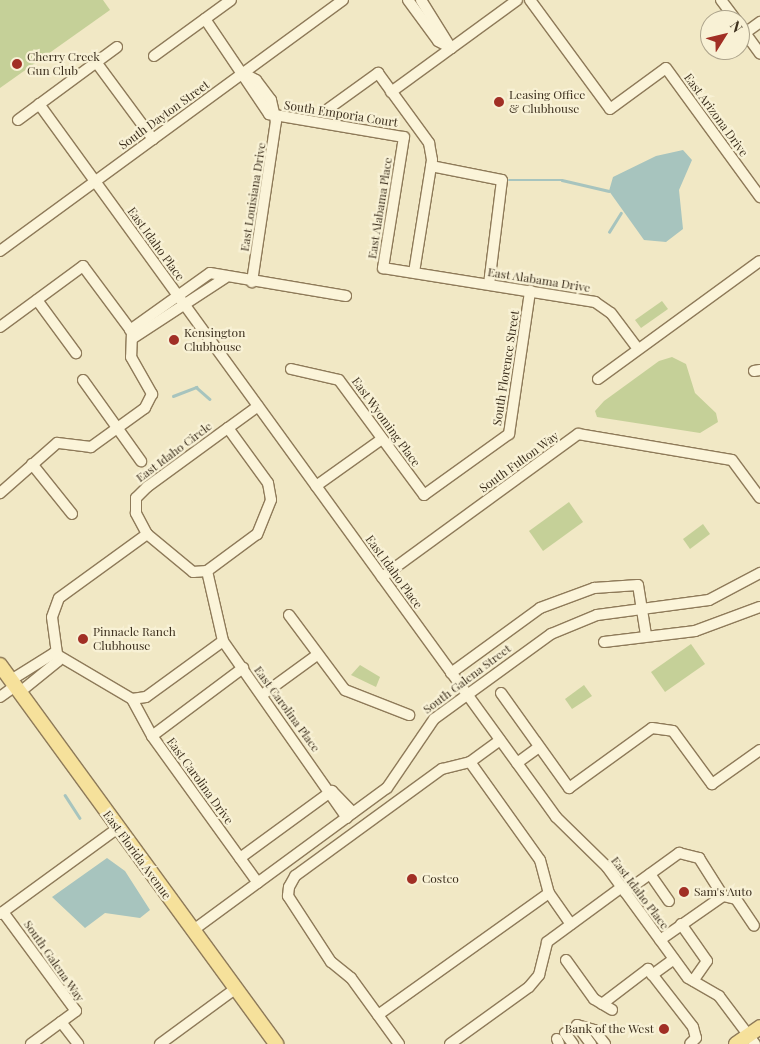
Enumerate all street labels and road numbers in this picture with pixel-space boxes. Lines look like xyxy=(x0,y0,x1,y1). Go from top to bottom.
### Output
street label: East Arizona Drive xyxy=(681,70,751,160)
street label: South Dayton Street xyxy=(116,77,212,153)
street label: South Emporia Court xyxy=(283,98,399,130)
street label: East Louisiana Drive xyxy=(237,141,269,253)
street label: East Alabama Place xyxy=(365,156,395,260)
street label: East Idaho Place xyxy=(124,204,188,284)
street label: East Alabama Drive xyxy=(486,265,592,295)
street label: South Florence Street xyxy=(490,309,522,427)
street label: East Wyoming Place xyxy=(348,374,424,470)
street label: East Idaho Circle xyxy=(133,419,215,485)
street label: South Fulton Way xyxy=(476,428,562,496)
street label: East Idaho Place xyxy=(362,532,426,612)
street label: South Galena Street xyxy=(420,641,514,717)
street label: East Carolina Place xyxy=(251,663,323,755)
street label: East Carolina Drive xyxy=(164,735,236,827)
street label: East Florida Avenue xyxy=(100,808,174,902)
street label: East Idaho Place xyxy=(608,854,672,932)
street label: South Galena Way xyxy=(20,917,88,1005)

